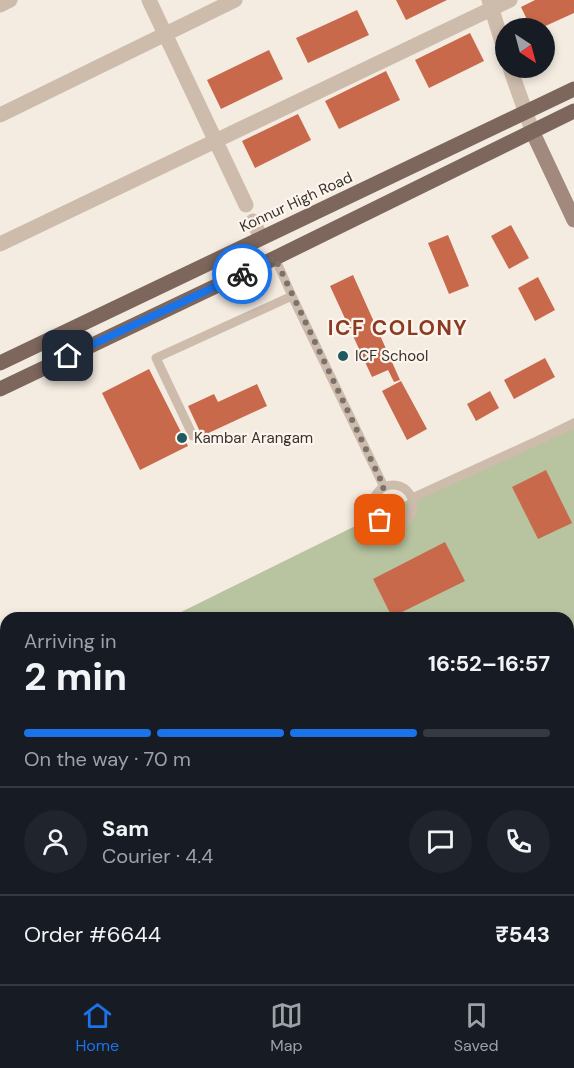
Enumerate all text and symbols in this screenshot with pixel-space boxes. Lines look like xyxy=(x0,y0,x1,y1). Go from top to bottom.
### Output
north arrow xyxy=(495,18,555,78)
map controls xyxy=(495,18,555,78)
street label: Konnur High Road xyxy=(236,167,356,237)
courier xyxy=(212,244,272,304)
icon: bike xyxy=(226,258,259,291)
district label: ICF COLONY xyxy=(328,314,468,342)
pin xyxy=(42,330,93,381)
icon: home xyxy=(51,339,84,372)
place label: ICF School xyxy=(355,346,428,366)
marker: ICF School xyxy=(336,349,350,363)
place label: Kambar Arangam xyxy=(194,428,313,448)
marker: Kambar Arangam xyxy=(175,431,189,445)
pin xyxy=(354,494,405,545)
icon: bag xyxy=(363,503,396,536)
text: Arriving in xyxy=(24,628,116,654)
text: 16:52–16:57 xyxy=(428,649,550,678)
text: 2 min xyxy=(24,651,127,702)
text: On the way · 70 m xyxy=(24,746,191,772)
button: person xyxy=(24,810,87,873)
button: chat xyxy=(409,810,472,873)
button: phone xyxy=(487,810,550,873)
text: Sam xyxy=(102,814,149,843)
text: Courier · 4.4 xyxy=(102,843,213,869)
text: Order #6644 xyxy=(24,920,161,949)
text: ₹543 xyxy=(495,920,550,949)
tab: Home xyxy=(75,999,119,1056)
tab: Map xyxy=(270,999,303,1056)
tab: Saved xyxy=(454,999,499,1056)

